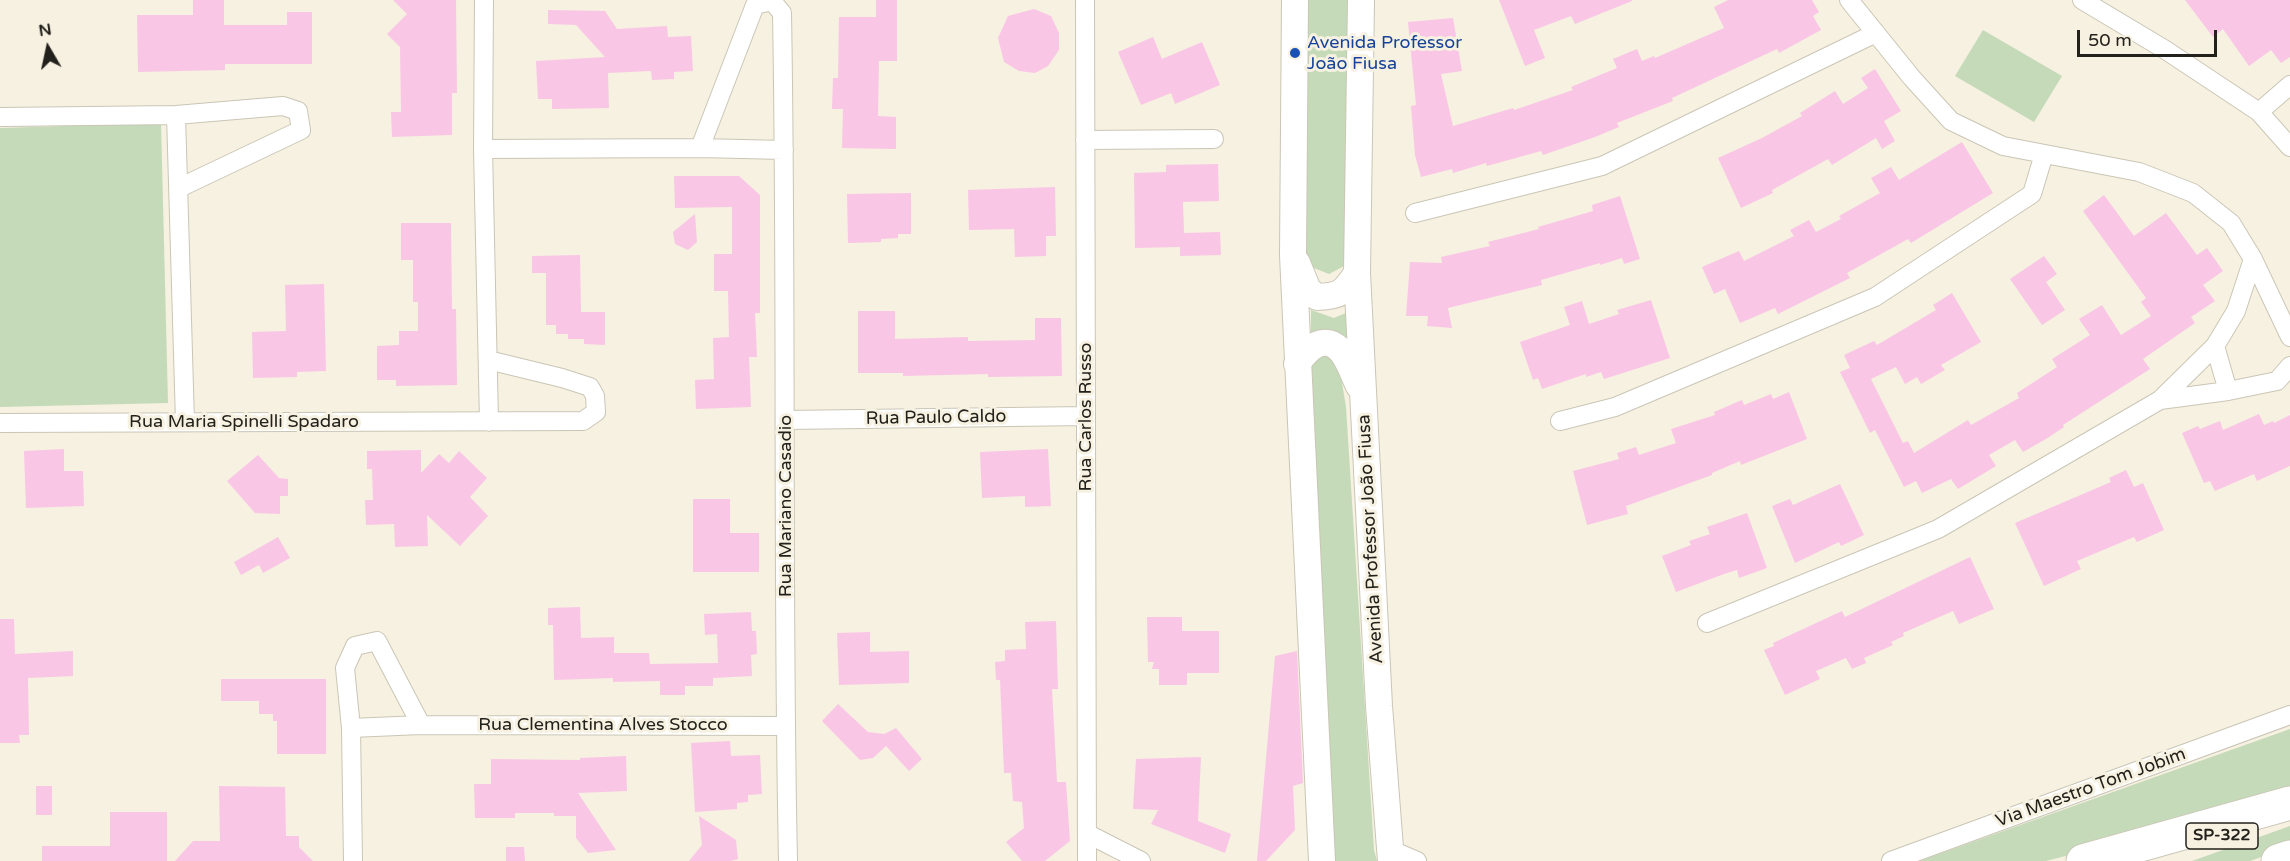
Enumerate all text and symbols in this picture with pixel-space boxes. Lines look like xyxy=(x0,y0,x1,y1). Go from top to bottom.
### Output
north arrow xyxy=(18,18,78,78)
scale bar xyxy=(2080,18,2220,56)
text: N xyxy=(37,19,53,41)
text: 50 m xyxy=(2088,29,2132,51)
place label: Avenida Professor João Fiusa xyxy=(1307,32,1462,74)
marker: Avenida Professor João Fiusa xyxy=(1288,46,1302,60)
street label: Rua Carlos Russo xyxy=(1075,343,1097,491)
street label: Rua Paulo Caldo xyxy=(865,406,1007,430)
street label: Rua Maria Spinelli Spadaro xyxy=(129,411,359,433)
street label: Avenida Professor João Fiusa xyxy=(1354,414,1388,664)
street label: Rua Mariano Casadio xyxy=(775,415,797,597)
street label: Rua Clementina Alves Stocco xyxy=(478,714,728,736)
street label: Via Maestro Tom Jobim xyxy=(1993,744,2189,832)
road number: SP-322 xyxy=(2186,823,2258,849)

